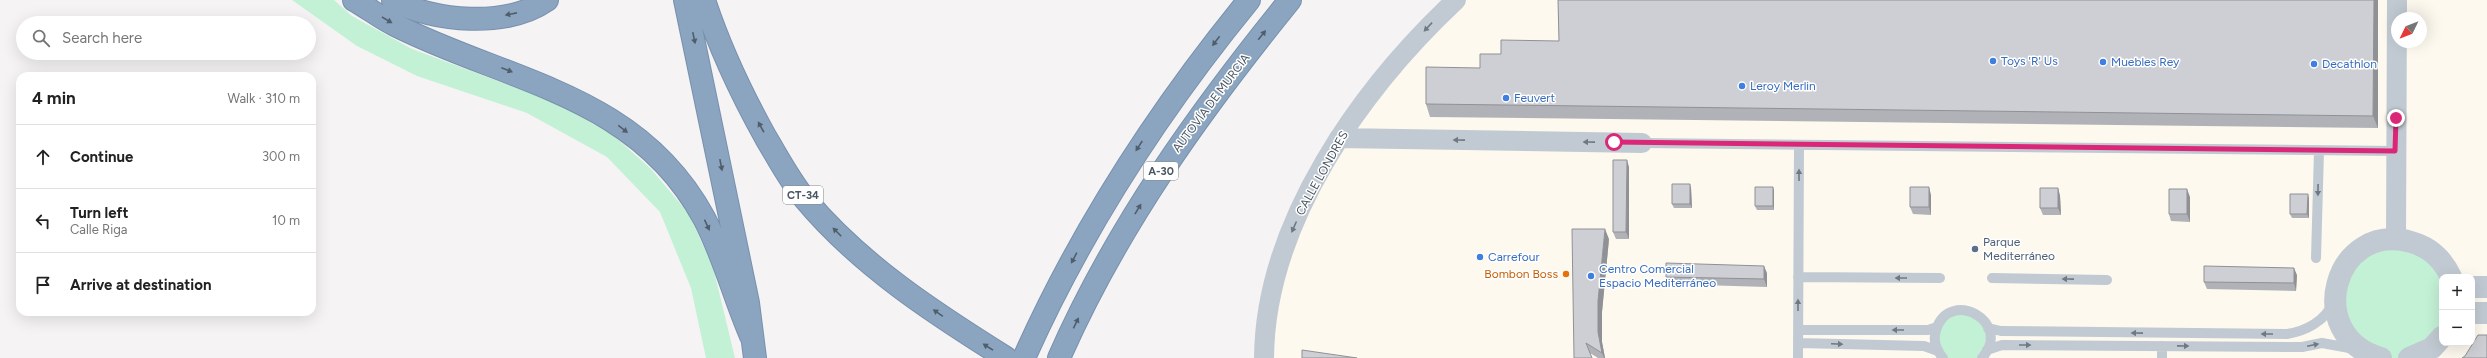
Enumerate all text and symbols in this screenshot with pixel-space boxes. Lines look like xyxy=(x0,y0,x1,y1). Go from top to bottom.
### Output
one-way arrow xyxy=(504,12,517,18)
north arrow xyxy=(2391,12,2427,48)
search box xyxy=(16,16,316,60)
one-way arrow xyxy=(381,17,393,24)
one-way arrow xyxy=(1423,22,1433,32)
icon: search xyxy=(30,27,52,49)
text: Search here xyxy=(62,29,142,47)
one-way arrow xyxy=(1258,29,1266,40)
one-way arrow xyxy=(691,32,697,44)
one-way arrow xyxy=(1212,36,1220,47)
street label: AUTOVÍA DE MURCIA xyxy=(1169,51,1253,155)
place label: Toys 'R' Us xyxy=(2001,54,2058,68)
place label: Muebles Rey xyxy=(2111,55,2180,69)
marker: Toys 'R' Us xyxy=(1988,56,1998,66)
marker: Muebles Rey xyxy=(2098,57,2108,67)
place label: Decathlon xyxy=(2322,57,2377,71)
marker: Decathlon xyxy=(2309,59,2319,69)
one-way arrow xyxy=(502,68,514,74)
place label: Leroy Merlin xyxy=(1750,79,1816,93)
marker: Leroy Merlin xyxy=(1737,81,1747,91)
text: 4 min xyxy=(32,88,76,108)
text: Walk · 310 m xyxy=(227,91,300,106)
place label: Feuvert xyxy=(1514,91,1555,105)
marker: Feuvert xyxy=(1501,93,1511,103)
route end xyxy=(2387,109,2405,127)
one-way arrow xyxy=(757,122,764,133)
one-way arrow xyxy=(617,125,628,133)
street label: CALLE LONDRES xyxy=(1293,128,1351,218)
route start xyxy=(1605,133,1623,151)
one-way arrow xyxy=(1452,137,1465,143)
one-way arrow xyxy=(1582,139,1595,145)
one-way arrow xyxy=(1136,140,1143,152)
icon: ahead xyxy=(32,146,54,168)
text: Continue xyxy=(70,148,133,166)
text: 300 m xyxy=(262,149,300,164)
one-way arrow xyxy=(718,159,724,171)
road number: A-30 xyxy=(1144,162,1178,180)
one-way arrow xyxy=(1796,168,1802,181)
one-way arrow xyxy=(2315,184,2321,197)
road number: CT-34 xyxy=(783,186,823,204)
one-way arrow xyxy=(1134,203,1141,215)
text: Turn left xyxy=(70,204,128,222)
icon: left xyxy=(32,210,54,232)
text: 10 m xyxy=(272,213,300,228)
one-way arrow xyxy=(704,220,710,231)
one-way arrow xyxy=(1291,221,1297,232)
text: Calle Riga xyxy=(70,222,127,237)
one-way arrow xyxy=(832,227,842,237)
place label: Parque Mediterráneo xyxy=(1983,235,2055,263)
marker: Parque Mediterráneo xyxy=(1970,244,1980,254)
place label: Carrefour xyxy=(1488,250,1540,264)
one-way arrow xyxy=(1070,252,1077,264)
marker: Carrefour xyxy=(1475,252,1485,262)
place label: Centro Comercial Espacio Mediterráneo xyxy=(1599,262,1716,290)
place label: Bombon Boss xyxy=(1484,267,1558,281)
marker: Bombon Boss xyxy=(1561,269,1571,279)
marker: Centro Comercial Espacio Mediterráneo xyxy=(1586,271,1596,281)
icon: arrive xyxy=(32,274,54,296)
map controls xyxy=(2439,274,2475,346)
button: + xyxy=(2439,274,2475,310)
one-way arrow xyxy=(1894,275,1907,281)
text: Arrive at destination xyxy=(70,276,211,294)
one-way arrow xyxy=(2061,276,2074,282)
one-way arrow xyxy=(1795,298,1801,311)
one-way arrow xyxy=(933,309,943,317)
button: − xyxy=(2439,310,2475,346)
one-way arrow xyxy=(1072,317,1079,329)
one-way arrow xyxy=(1891,327,1904,333)
one-way arrow xyxy=(2130,330,2143,336)
one-way arrow xyxy=(2260,331,2273,337)
one-way arrow xyxy=(1831,341,1844,347)
one-way arrow xyxy=(2307,341,2319,347)
one-way arrow xyxy=(2019,342,2032,348)
one-way arrow xyxy=(982,343,994,350)
one-way arrow xyxy=(2177,343,2190,349)

